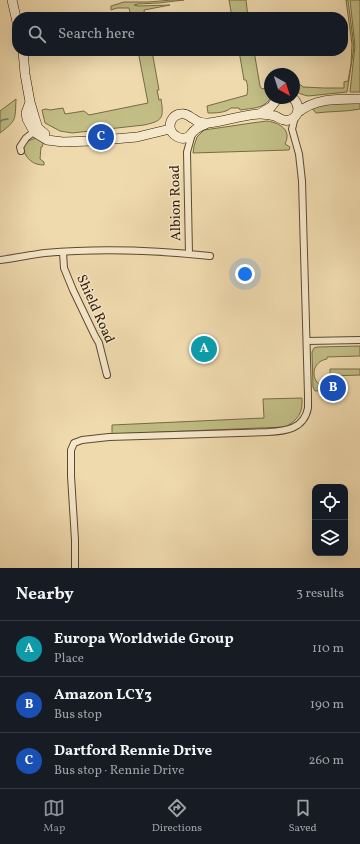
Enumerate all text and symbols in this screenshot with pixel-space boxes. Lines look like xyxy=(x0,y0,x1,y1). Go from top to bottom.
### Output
search box xyxy=(12,12,348,56)
icon: search xyxy=(26,23,48,45)
text: Search here xyxy=(58,24,135,45)
north arrow xyxy=(264,68,300,104)
pin: C xyxy=(88,122,114,152)
street label: Albion Road xyxy=(166,165,186,241)
your location xyxy=(235,264,255,284)
street label: Shield Road xyxy=(71,272,119,346)
pin: A xyxy=(191,334,217,364)
pin: B xyxy=(320,373,346,403)
map controls xyxy=(312,484,348,556)
button: locate xyxy=(312,484,348,520)
button: layers xyxy=(312,520,348,556)
text: Nearby xyxy=(16,583,74,606)
text: 3 results xyxy=(296,585,344,603)
text: Europa Worldwide Group xyxy=(54,629,234,650)
text: A xyxy=(24,640,34,658)
text: 110 m xyxy=(312,640,344,658)
text: Place xyxy=(54,650,84,668)
text: Amazon LCY3 xyxy=(54,685,152,706)
text: B xyxy=(25,696,33,714)
text: 190 m xyxy=(310,696,344,714)
text: Bus stop xyxy=(54,706,102,724)
text: Dartford Rennie Drive xyxy=(54,741,212,762)
text: C xyxy=(25,752,33,770)
text: 260 m xyxy=(309,752,344,770)
text: Bus stop · Rennie Drive xyxy=(54,762,184,780)
tab: Map xyxy=(43,797,65,836)
tab: Directions xyxy=(152,797,202,836)
tab: Saved xyxy=(288,797,317,836)

